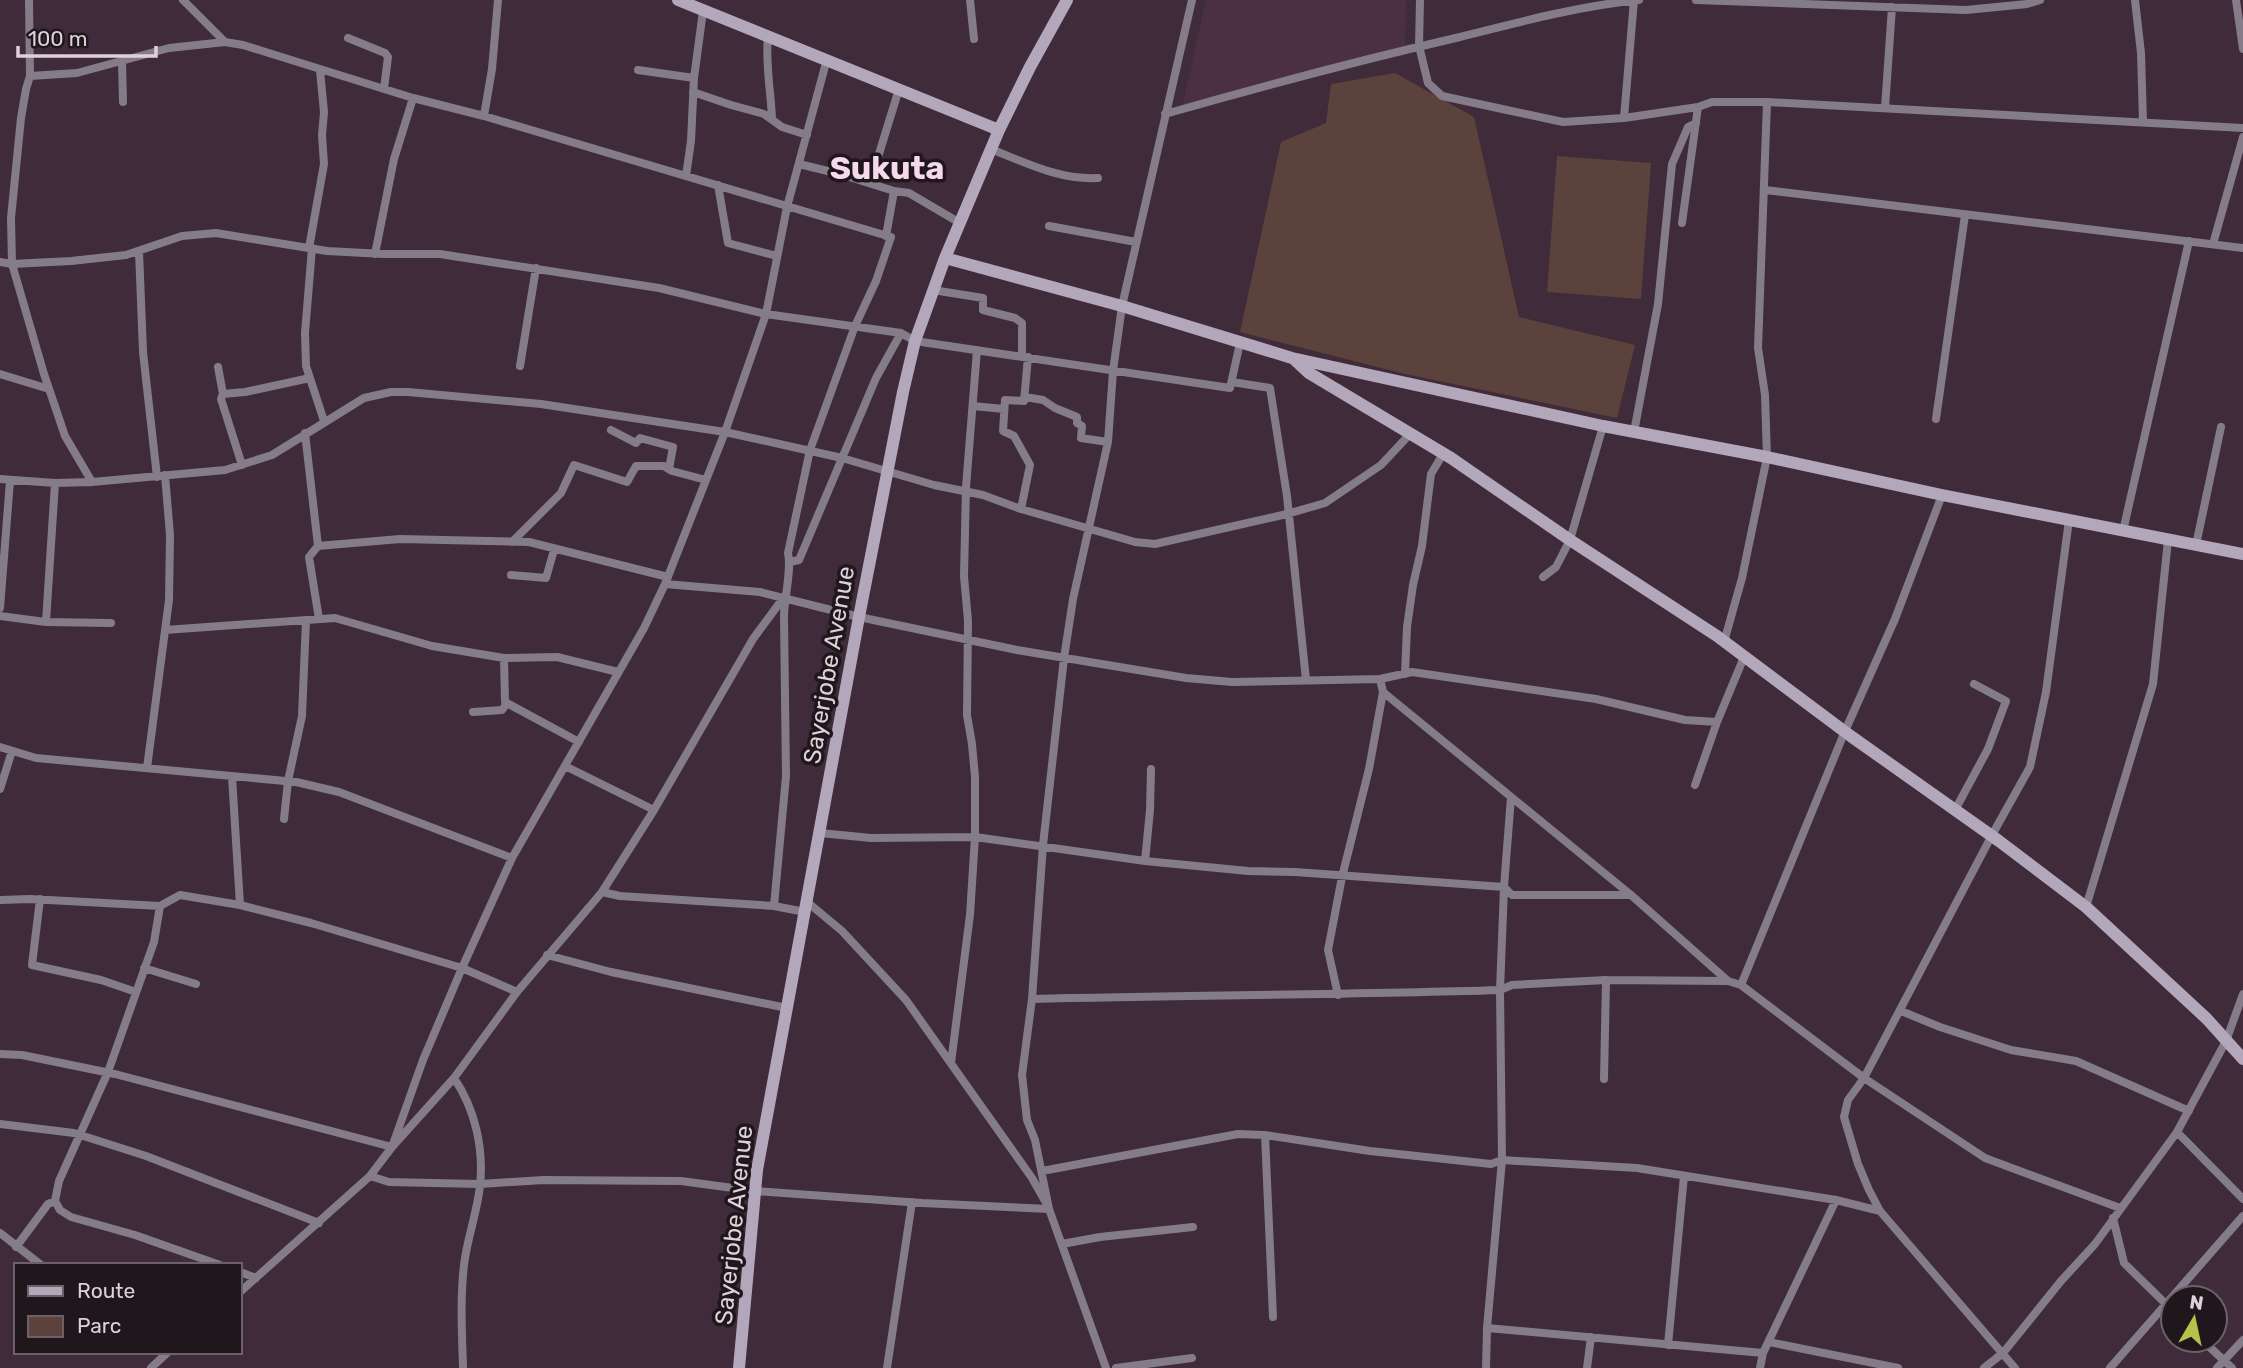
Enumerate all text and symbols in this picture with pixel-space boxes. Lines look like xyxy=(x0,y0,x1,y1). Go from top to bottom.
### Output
scale bar xyxy=(18,14,156,58)
text: 100 m xyxy=(28,26,87,51)
district label: Sukuta xyxy=(830,149,944,187)
street label: Sayerjobe Avenue xyxy=(798,564,860,766)
street label: Sayerjobe Avenue xyxy=(710,1124,758,1326)
legend xyxy=(14,1263,242,1354)
text: Route xyxy=(77,1278,135,1303)
north arrow xyxy=(2159,1284,2229,1354)
text: N xyxy=(2188,1290,2205,1315)
text: Parc xyxy=(77,1313,121,1338)

